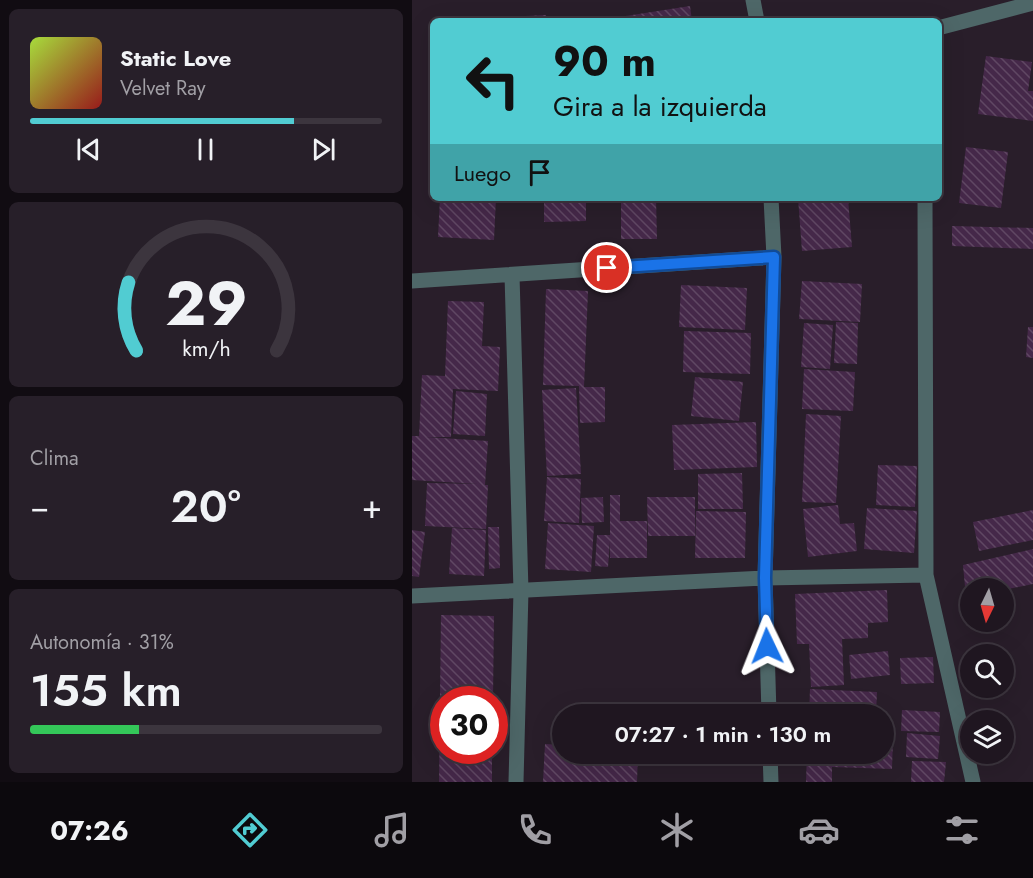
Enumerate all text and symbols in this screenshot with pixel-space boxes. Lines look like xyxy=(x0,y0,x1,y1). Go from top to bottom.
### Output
text: 90 m xyxy=(553,31,656,92)
text: Static Love xyxy=(120,42,231,74)
icon: left xyxy=(454,42,532,120)
text: Velvet Ray xyxy=(120,74,206,103)
text: Gira a la izquierda xyxy=(553,87,767,126)
icon: previous xyxy=(72,133,105,166)
icon: pause xyxy=(189,133,222,166)
icon: next xyxy=(307,133,340,166)
icon: arrive xyxy=(523,156,556,189)
text: Luego xyxy=(454,157,511,189)
pin xyxy=(581,242,632,293)
icon: arrive xyxy=(590,251,623,284)
text: 29 xyxy=(165,259,247,349)
text: km/h xyxy=(182,334,230,365)
text: Clima xyxy=(30,444,79,473)
text: 20° xyxy=(170,474,241,539)
text: − xyxy=(30,483,49,530)
text: + xyxy=(362,483,382,530)
north arrow xyxy=(960,578,1014,632)
map controls xyxy=(960,578,1014,764)
position arrow xyxy=(735,614,799,678)
text: Autonomía · 31% xyxy=(30,628,174,657)
button: search xyxy=(960,644,1014,698)
text: 155 km xyxy=(30,658,182,723)
speed limit sign: 30 xyxy=(430,686,508,764)
button: layers xyxy=(960,710,1014,764)
text: 07:27 · 1 min · 130 m xyxy=(615,718,831,750)
icon: directions xyxy=(229,809,271,851)
icon: music xyxy=(371,809,413,851)
icon: phone xyxy=(514,809,556,851)
icon: climate xyxy=(656,809,698,851)
icon: car xyxy=(798,809,840,851)
icon: filters xyxy=(941,809,983,851)
text: 07:26 xyxy=(50,811,129,850)

